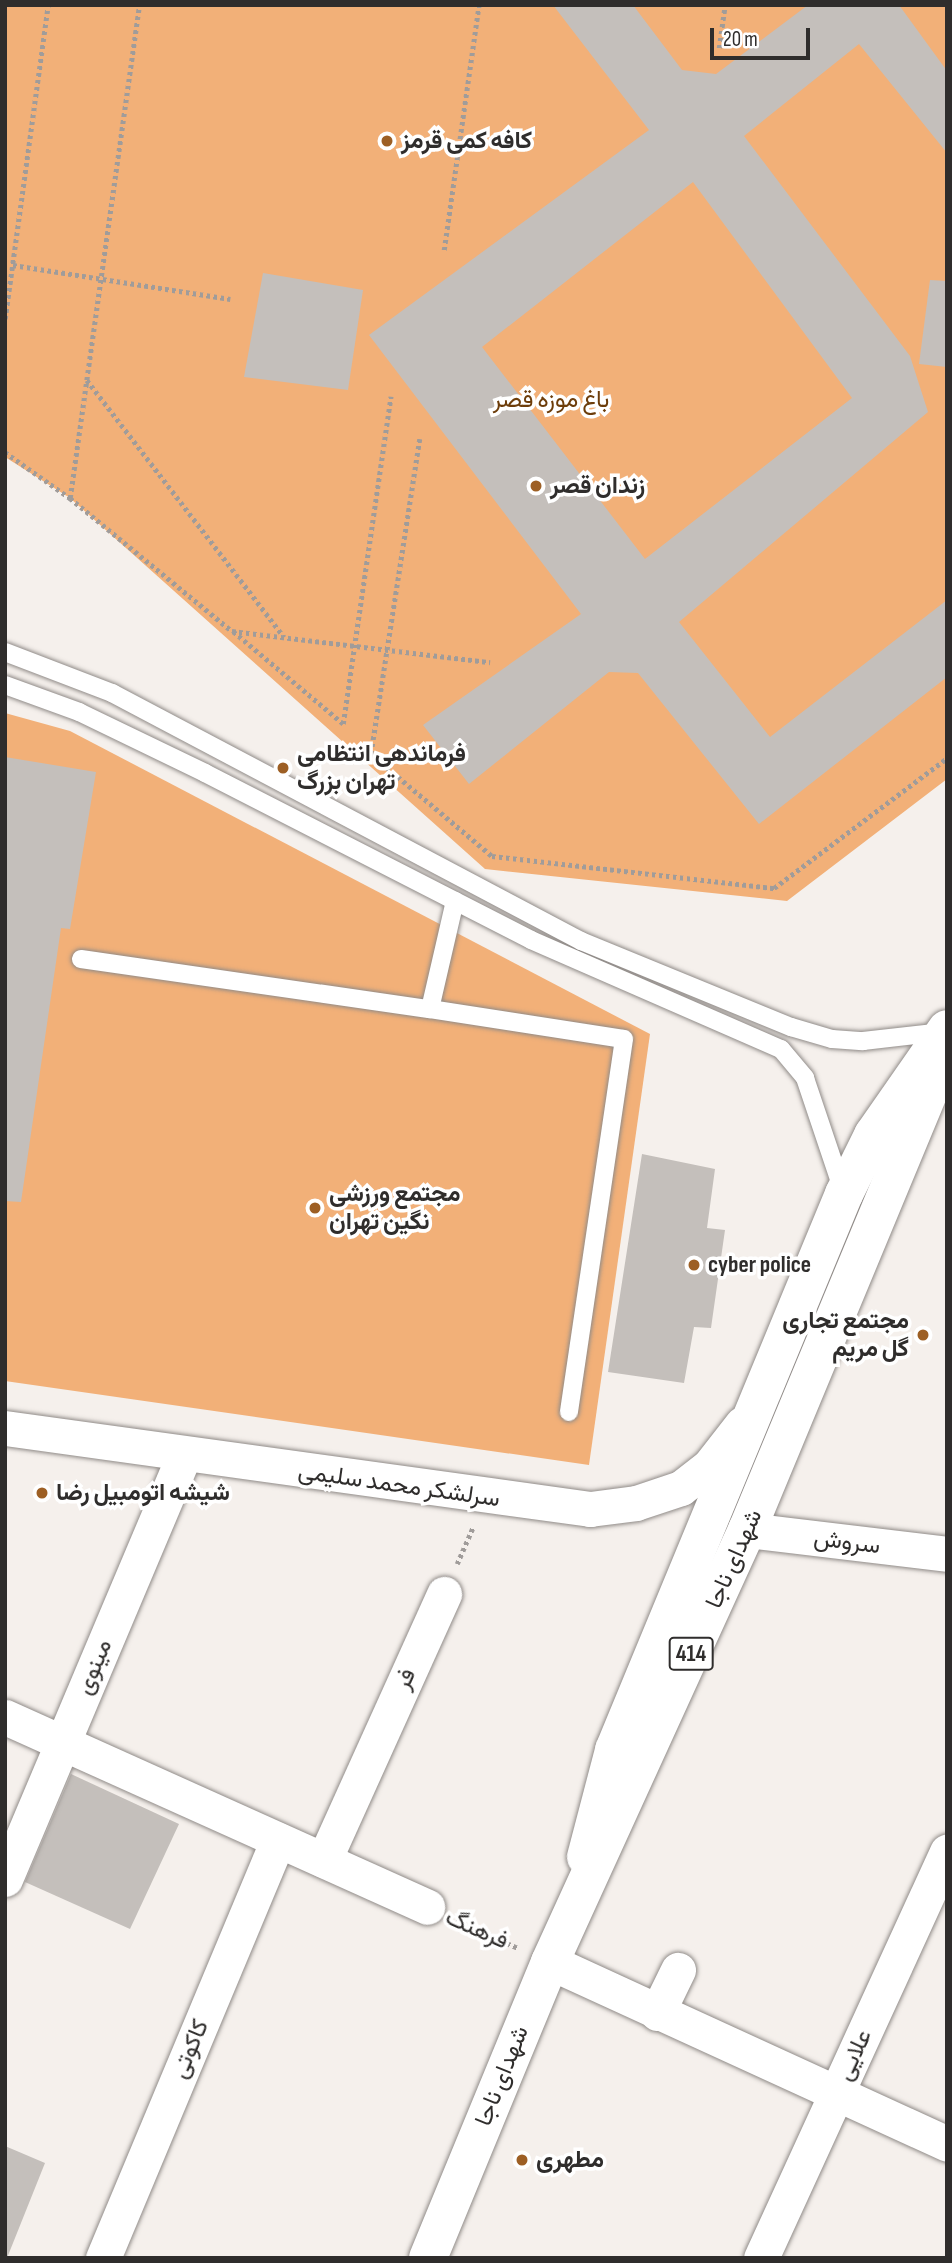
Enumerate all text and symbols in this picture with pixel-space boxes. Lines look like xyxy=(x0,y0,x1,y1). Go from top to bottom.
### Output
scale bar xyxy=(714,14,814,58)
text: 20 m xyxy=(723,27,758,52)
place label: کافه کمی قرمز xyxy=(401,127,532,155)
marker: کافه کمی قرمز xyxy=(379,133,395,149)
park label: باغ موزه قصر xyxy=(493,386,609,414)
place label: زندان قصر xyxy=(550,472,645,500)
marker: زندان قصر xyxy=(528,478,544,494)
place label: فرماندهی انتظامی تهران بزرگ xyxy=(297,740,466,796)
marker: فرماندهی انتظامی تهران بزرگ xyxy=(275,760,291,776)
place label: مجتمع ورزشی نگین تهران xyxy=(329,1180,460,1236)
marker: مجتمع ورزشی نگین تهران xyxy=(307,1200,323,1216)
place label: cyber police xyxy=(708,1251,811,1279)
marker: cyber police xyxy=(686,1257,702,1273)
place label: مجتمع تجاری گل مریم xyxy=(782,1307,909,1363)
marker: مجتمع تجاری گل مریم xyxy=(915,1327,931,1343)
street label: سرلشکر محمد سلیمی xyxy=(296,1457,502,1513)
place label: شیشه اتومبیل رضا xyxy=(56,1479,230,1507)
marker: شیشه اتومبیل رضا xyxy=(34,1485,50,1501)
street label: شهدای ناجا xyxy=(699,1505,769,1613)
street label: سروش xyxy=(812,1524,882,1560)
road number: 414 xyxy=(668,1634,714,1674)
street label: مینوی xyxy=(70,1635,118,1699)
street label: فر xyxy=(388,1664,422,1694)
street label: فرهنگ xyxy=(441,1902,513,1956)
street label: کاکوتی xyxy=(165,2015,215,2083)
street label: شهدای ناجا xyxy=(469,2022,535,2130)
street label: علایی xyxy=(830,2025,878,2085)
place label: مطهری xyxy=(536,2146,604,2174)
marker: مطهری xyxy=(514,2152,530,2168)

